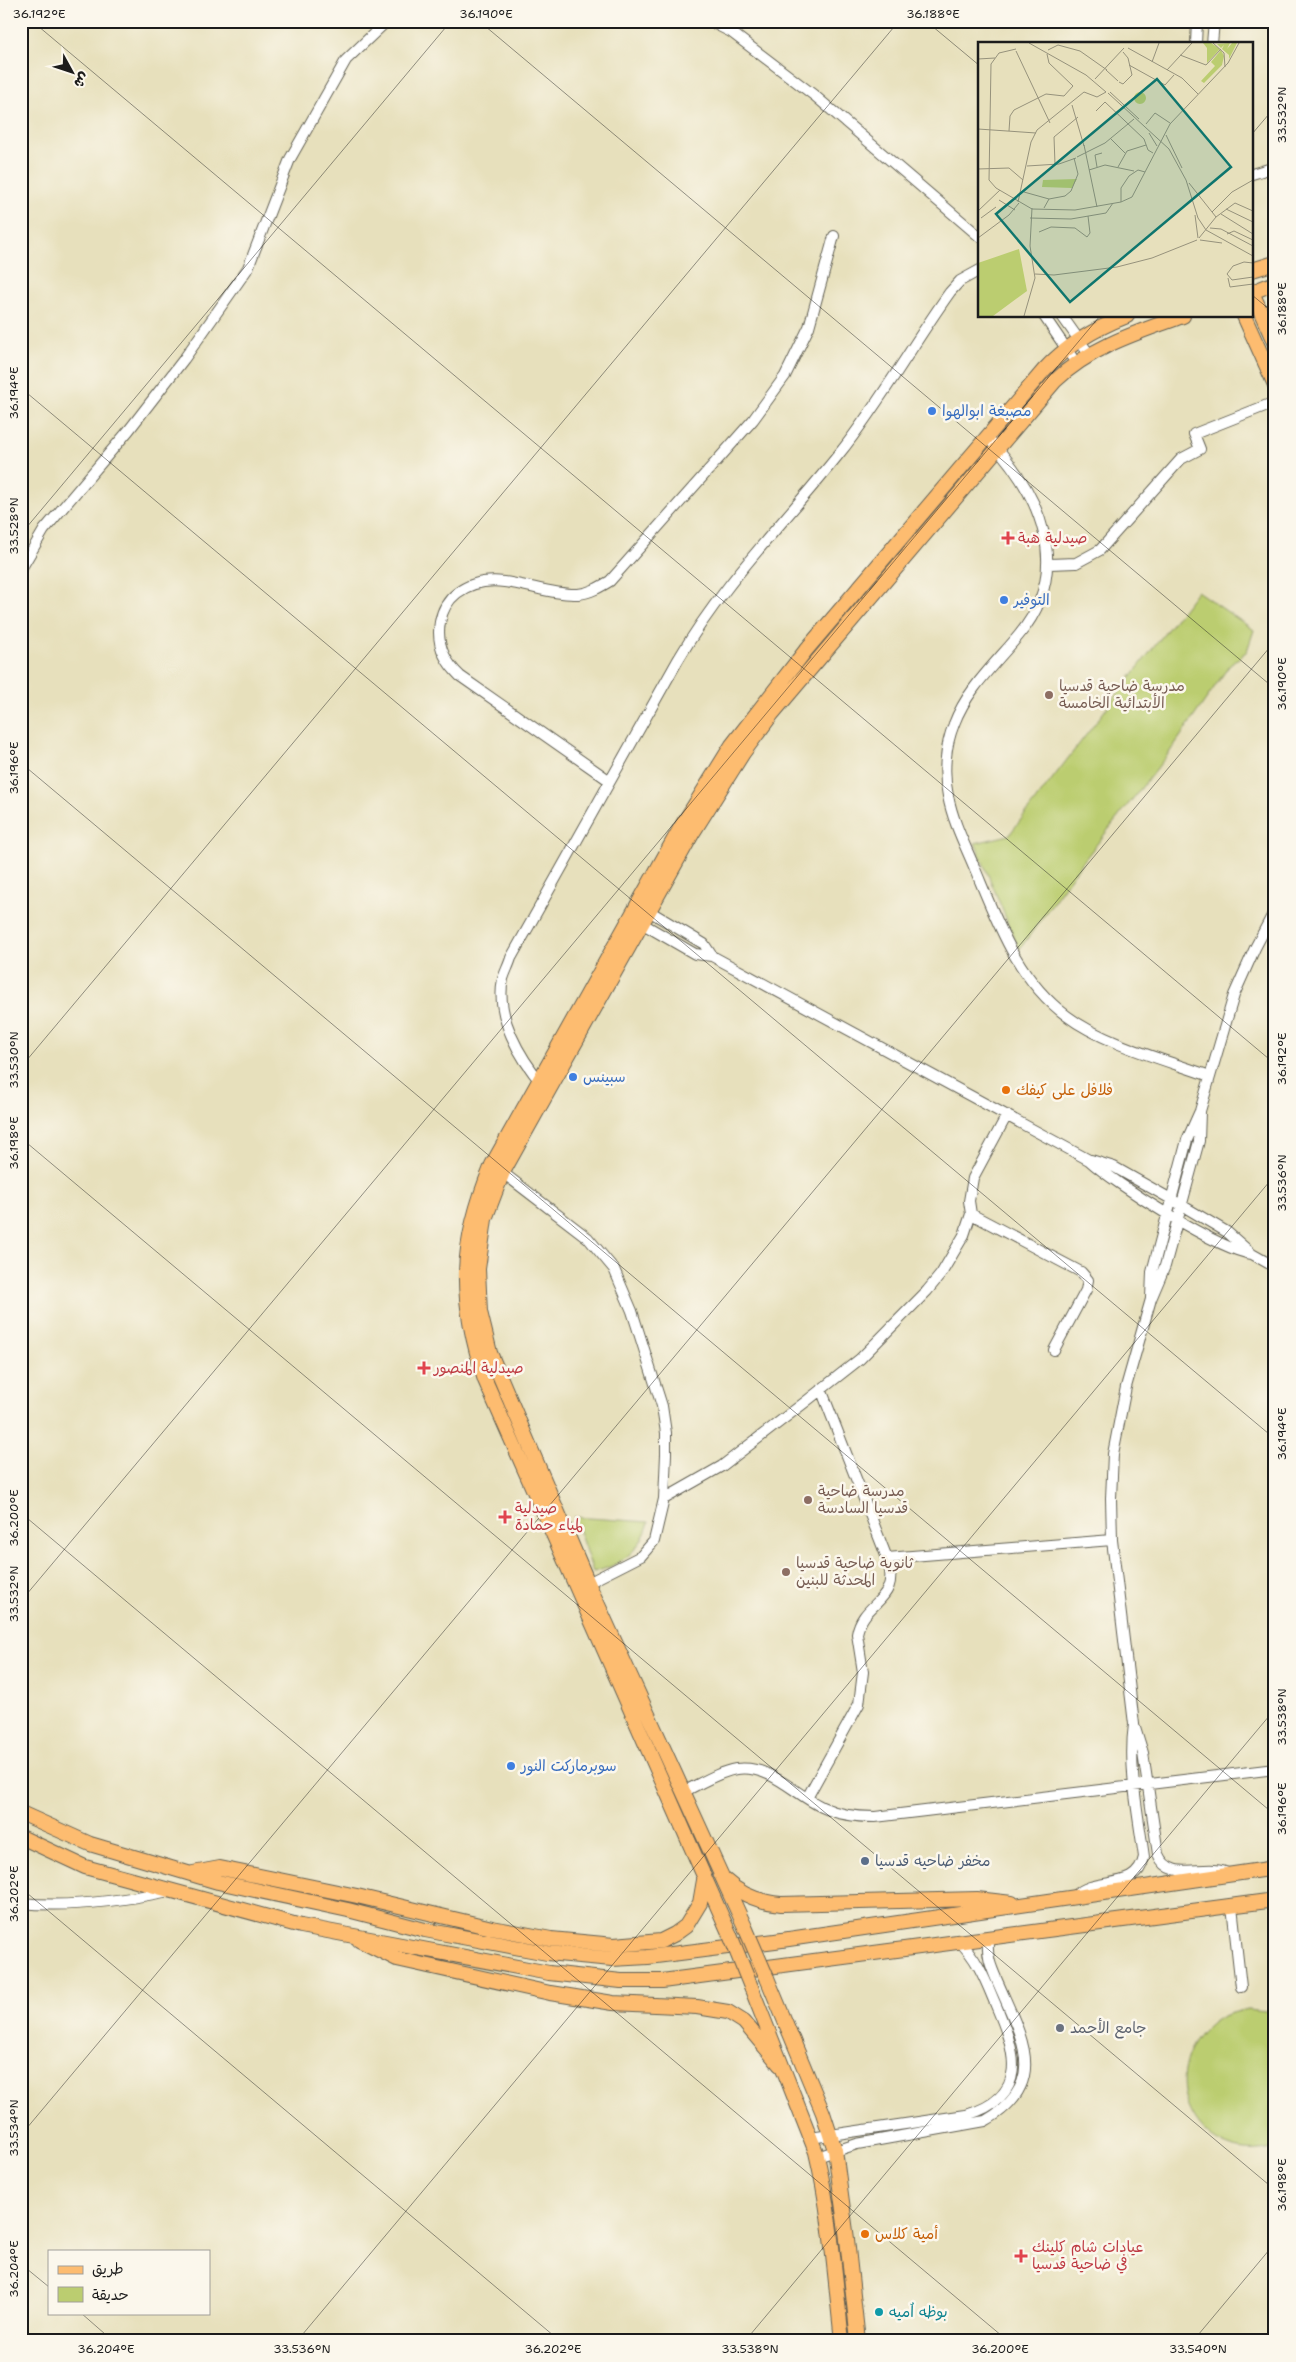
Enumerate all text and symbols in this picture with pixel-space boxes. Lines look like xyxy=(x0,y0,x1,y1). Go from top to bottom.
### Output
text: 36.192°E xyxy=(13,6,65,22)
text: 36.190°E xyxy=(459,6,513,22)
text: 36.188°E xyxy=(906,6,960,22)
inset map xyxy=(978,42,1254,318)
north arrow xyxy=(48,48,98,98)
text: ش xyxy=(70,69,94,92)
text: 33.532°N xyxy=(1274,87,1290,143)
text: 36.188°E xyxy=(1274,282,1290,336)
text: 36.194°E xyxy=(6,366,22,420)
place label: مصبغة ابوالهوا xyxy=(942,401,1031,421)
marker: مصبغة ابوالهوا xyxy=(926,405,938,417)
text: 33.528°N xyxy=(6,497,22,555)
place label: صيدلية هبة xyxy=(1018,528,1087,548)
marker: صيدلية هبة xyxy=(1002,532,1014,544)
place label: التوفير xyxy=(1012,590,1050,610)
marker: التوفير xyxy=(998,594,1010,606)
text: 36.190°E xyxy=(1274,657,1290,711)
place label: مدرسة ضاحية قدسيا الأبتدائية الخامسة xyxy=(1059,676,1185,713)
marker: مدرسة ضاحية قدسيا الأبتدائية الخامسة xyxy=(1043,689,1055,701)
text: 36.196°E xyxy=(6,741,22,795)
text: 33.530°N xyxy=(6,1031,22,1089)
text: 36.192°E xyxy=(1274,1033,1290,1085)
place label: سبينس xyxy=(583,1067,626,1087)
marker: سبينس xyxy=(567,1071,579,1083)
place label: فلافل على كيفك xyxy=(1016,1080,1113,1100)
marker: فلافل على كيفك xyxy=(1000,1084,1012,1096)
text: 36.198°E xyxy=(6,1116,22,1170)
text: 33.536°N xyxy=(1274,1154,1290,1212)
place label: صيدلية المنصور xyxy=(433,1358,524,1378)
marker: صيدلية المنصور xyxy=(418,1362,430,1374)
text: 36.194°E xyxy=(1274,1407,1290,1461)
place label: مدرسة ضاحية قدسيا السادسة xyxy=(818,1481,908,1518)
text: 36.200°E xyxy=(6,1489,22,1547)
marker: مدرسة ضاحية قدسيا السادسة xyxy=(802,1494,814,1506)
place label: صيدلية لمياء حمادة xyxy=(515,1498,583,1535)
marker: صيدلية لمياء حمادة xyxy=(499,1511,511,1523)
place label: ثانوية ضاحية قدسيا المحدثة للبنين xyxy=(796,1553,914,1590)
text: 33.532°N xyxy=(6,1566,22,1622)
marker: ثانوية ضاحية قدسيا المحدثة للبنين xyxy=(780,1566,792,1578)
text: 33.538°N xyxy=(1274,1688,1290,1746)
place label: سوبرماركت النور xyxy=(520,1756,617,1776)
marker: سوبرماركت النور xyxy=(505,1760,517,1772)
text: 36.196°E xyxy=(1274,1782,1290,1836)
place label: مخفر ضاحيه قدسيا xyxy=(875,1851,990,1871)
marker: مخفر ضاحيه قدسيا xyxy=(859,1855,871,1867)
text: 36.202°E xyxy=(6,1866,22,1922)
place label: جامع الأحمد xyxy=(1070,2018,1147,2039)
marker: جامع الأحمد xyxy=(1054,2022,1066,2034)
text: 33.534°N xyxy=(6,2099,22,2157)
text: 36.198°E xyxy=(1274,2158,1290,2212)
place label: أمية كلاس xyxy=(875,2224,938,2244)
marker: أمية كلاس xyxy=(859,2228,871,2240)
place label: عيادات شام كلينك في ضاحية قدسيا xyxy=(1032,2237,1143,2274)
text: 36.204°E xyxy=(6,2240,22,2298)
marker: عيادات شام كلينك في ضاحية قدسيا xyxy=(1014,2249,1028,2263)
legend xyxy=(48,2250,210,2314)
text: طريق xyxy=(92,2259,124,2279)
text: حديقة xyxy=(92,2285,129,2305)
place label: بوظه اُميه xyxy=(889,2302,948,2322)
marker: بوظه اُميه xyxy=(873,2306,885,2318)
text: 36.204°E xyxy=(77,2341,135,2357)
text: 33.536°N xyxy=(273,2341,331,2357)
text: 36.202°E xyxy=(525,2341,581,2357)
text: 33.538°N xyxy=(721,2341,779,2357)
text: 36.200°E xyxy=(971,2341,1029,2357)
text: 33.540°N xyxy=(1169,2341,1227,2357)

